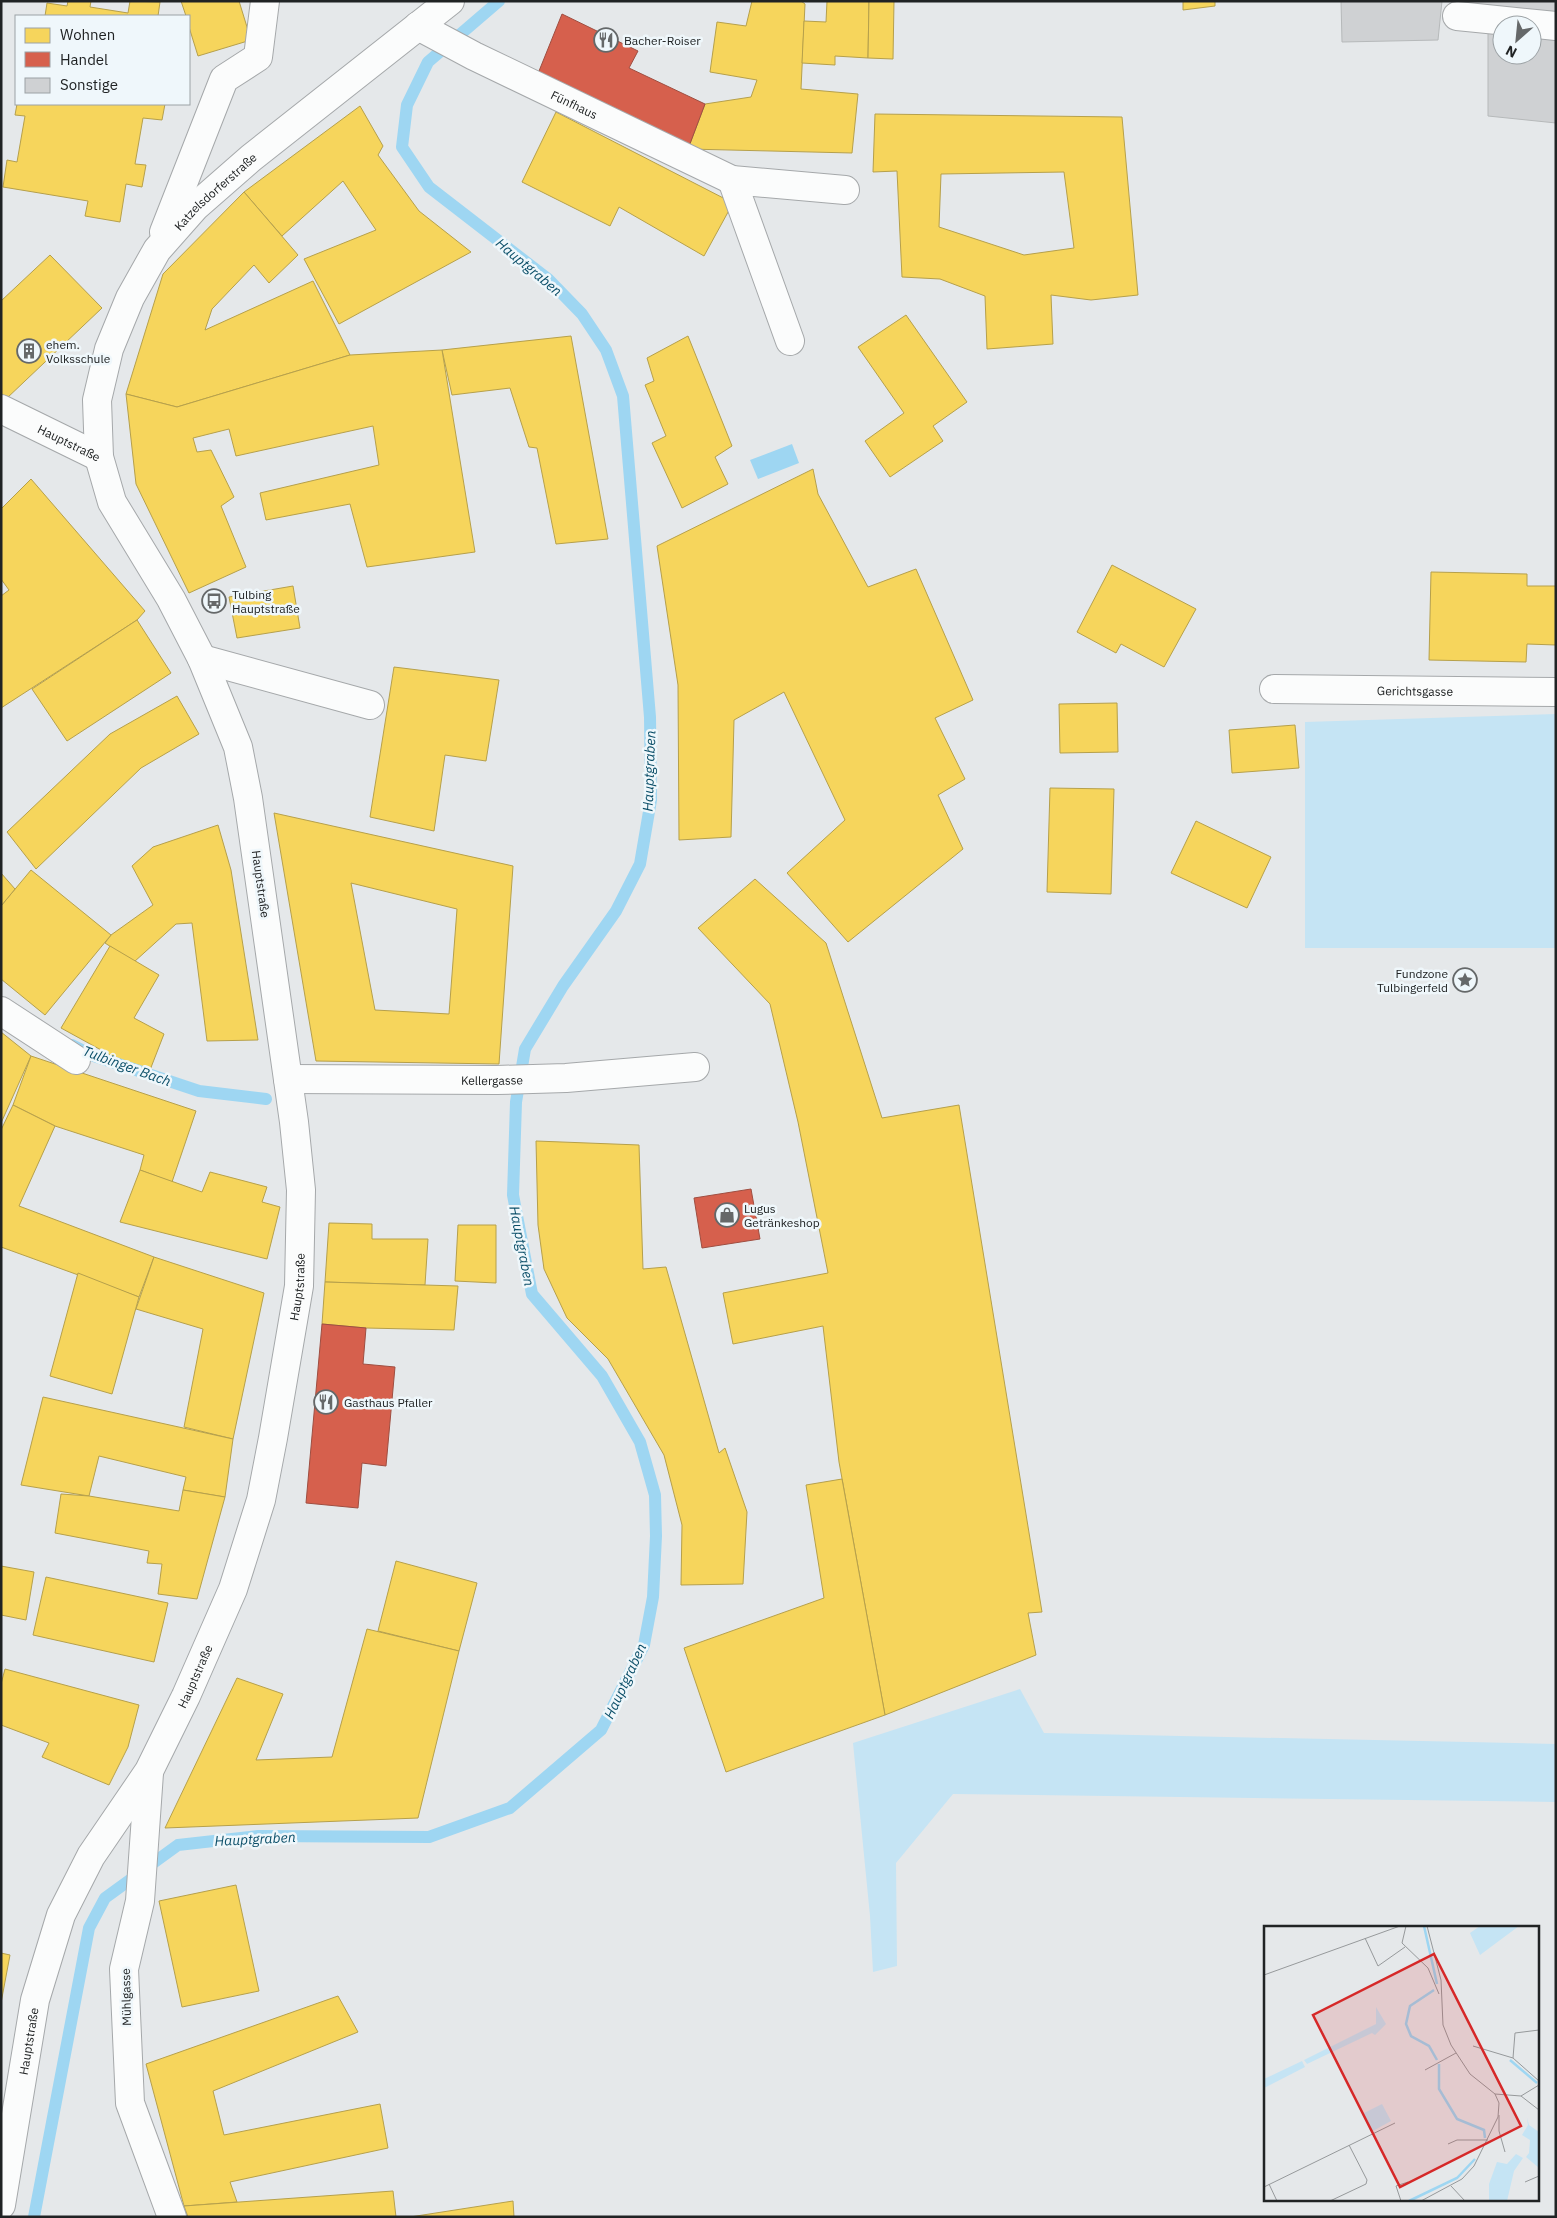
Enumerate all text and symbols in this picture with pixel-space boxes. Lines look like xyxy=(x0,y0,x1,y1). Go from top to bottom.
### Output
legend xyxy=(15,15,190,105)
north arrow xyxy=(1492,15,1542,65)
text: Wohnen xyxy=(60,25,115,44)
restaurant icon: Bacher-Roiser xyxy=(593,27,619,53)
place label: Bacher-Roiser xyxy=(624,33,701,48)
text: N xyxy=(1502,41,1520,62)
text: Handel xyxy=(60,50,108,69)
text: Sonstige xyxy=(60,75,118,94)
street label: Fünfhaus xyxy=(549,87,600,122)
street label: Katzelsdorferstraße xyxy=(171,149,260,233)
water label: Hauptgraben xyxy=(492,234,566,300)
place label: ehem. Volksschule xyxy=(46,337,111,366)
building icon: ehem. Volksschule xyxy=(16,338,42,364)
street label: Hauptstraße xyxy=(35,421,103,464)
place label: Tulbing Hauptstraße xyxy=(232,587,300,616)
bus stop icon: Tulbing Hauptstraße xyxy=(201,588,227,614)
street label: Gerichtsgasse xyxy=(1377,683,1454,698)
water label: Hauptgraben xyxy=(639,730,659,812)
street label: Hauptstraße xyxy=(249,849,273,919)
place label: Fundzone Tulbingerfeld xyxy=(1377,966,1448,995)
place icon: Fundzone Tulbingerfeld xyxy=(1452,967,1478,993)
water label: Tulbinger Bach xyxy=(80,1042,174,1090)
street label: Kellergasse xyxy=(461,1072,524,1088)
place label: Lugus Getränkeshop xyxy=(744,1201,820,1230)
shop icon: Lugus Getränkeshop xyxy=(714,1202,740,1228)
water label: Hauptgraben xyxy=(505,1204,539,1288)
street label: Hauptstraße xyxy=(286,1252,307,1322)
restaurant icon: Gasthaus Pfaller xyxy=(313,1389,339,1415)
place label: Gasthaus Pfaller xyxy=(344,1395,433,1410)
water label: Hauptgraben xyxy=(600,1640,650,1722)
street label: Hauptstraße xyxy=(174,1642,215,1710)
water label: Hauptgraben xyxy=(214,1828,296,1850)
inset map xyxy=(1264,1926,1540,2200)
street label: Mühlgasse xyxy=(118,1968,134,2026)
street label: Hauptstraße xyxy=(15,2006,41,2076)

